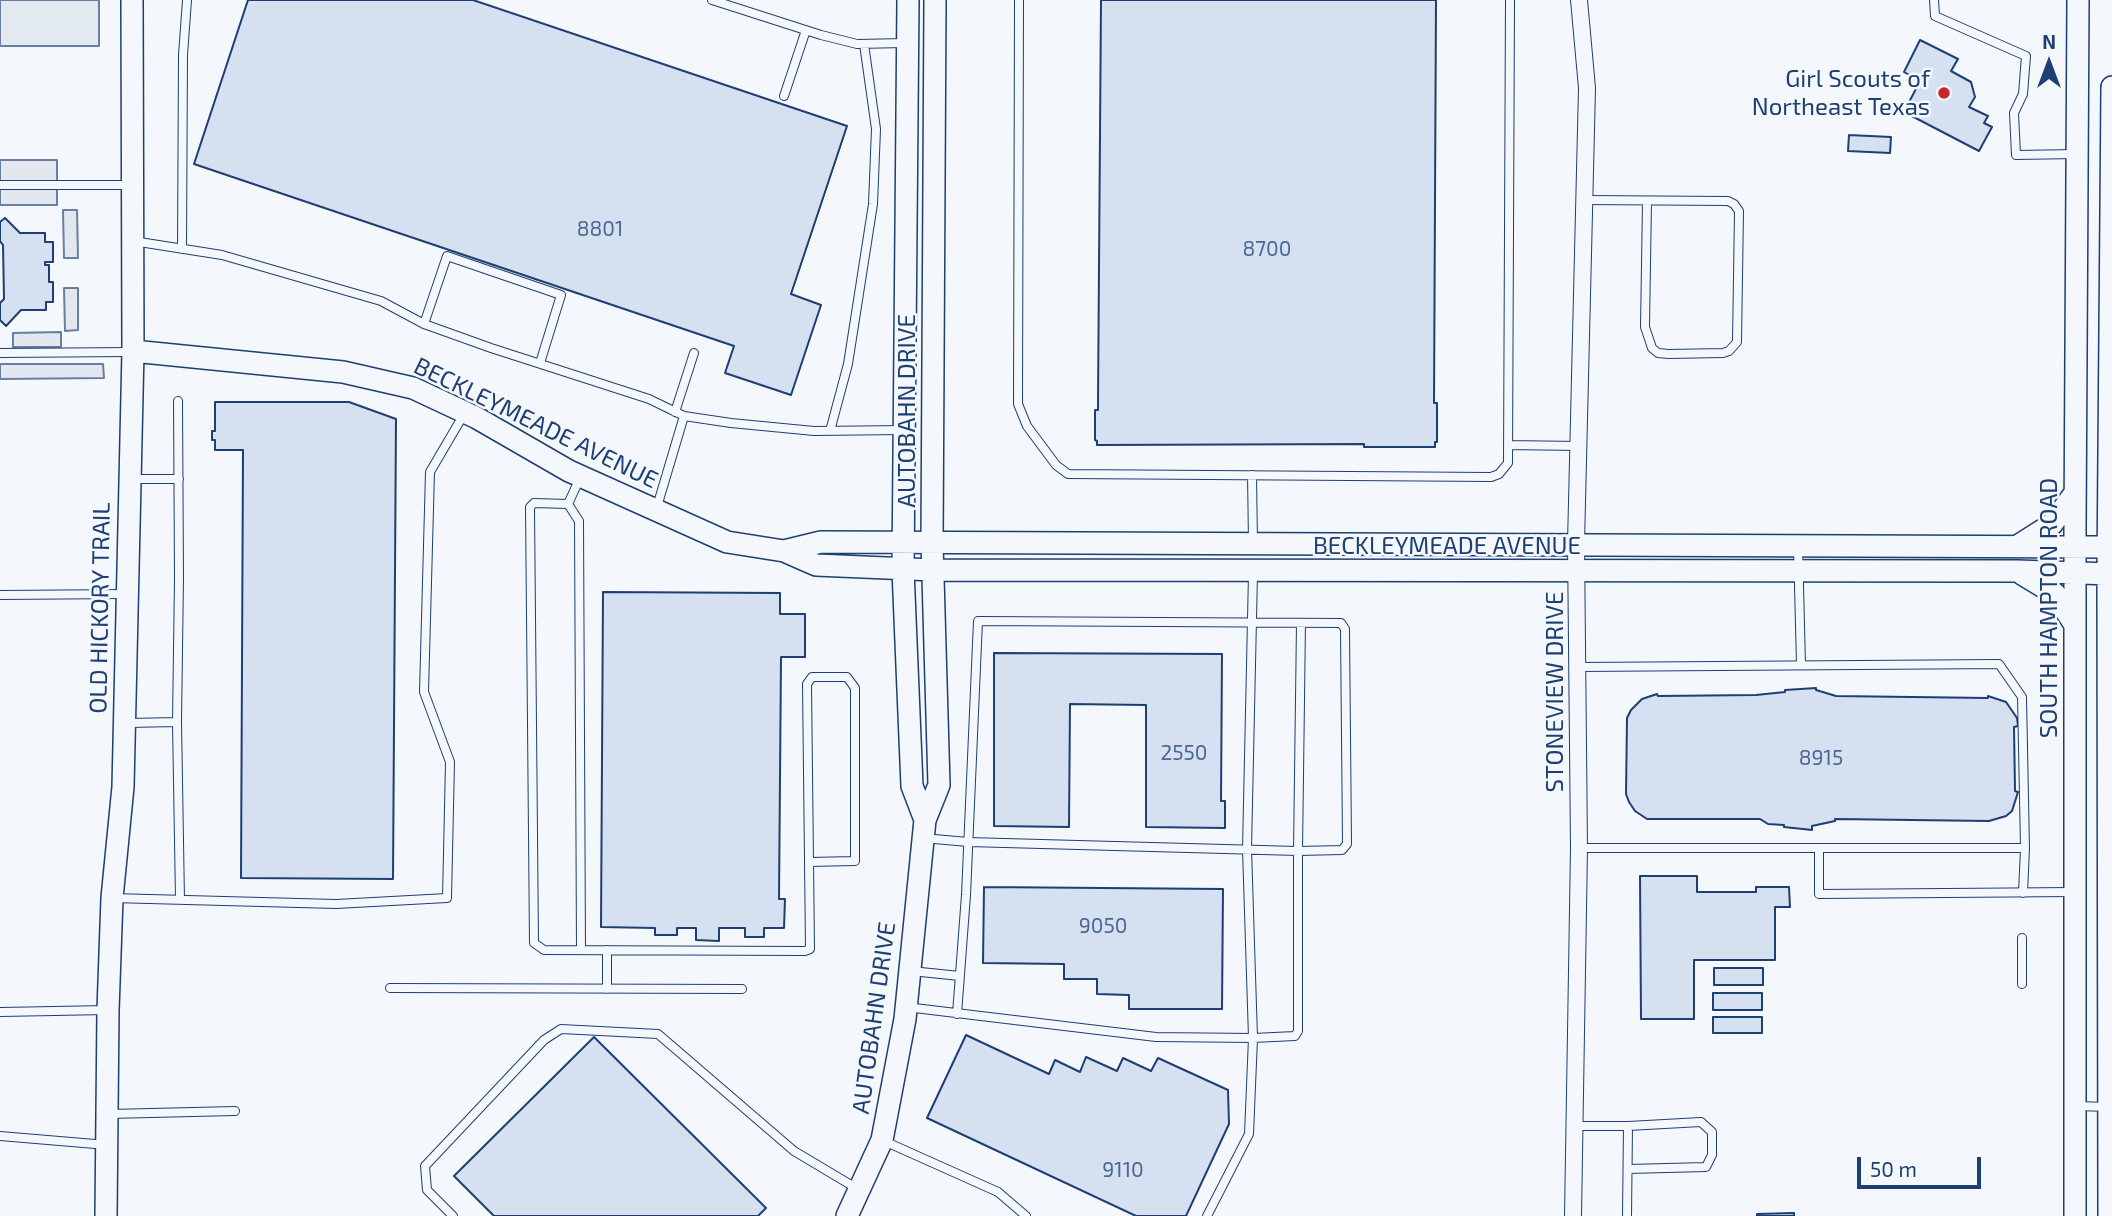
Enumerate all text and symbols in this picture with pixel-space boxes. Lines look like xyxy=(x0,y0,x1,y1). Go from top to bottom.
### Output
north arrow xyxy=(2014,28,2084,98)
text: N xyxy=(2042,30,2056,53)
place label: Girl Scouts of Northeast Texas xyxy=(1752,65,1930,121)
marker: Girl Scouts of Northeast Texas xyxy=(1936,85,1952,101)
house number: 8801 xyxy=(577,216,623,242)
house number: 8700 xyxy=(1243,236,1291,262)
street label: AUTOBAHN DRIVE xyxy=(893,314,921,508)
street label: BECKLEYMEADE AVENUE xyxy=(409,351,663,495)
street label: SOUTH HAMPTON ROAD xyxy=(2035,478,2063,738)
street label: OLD HICKORY TRAIL xyxy=(84,502,116,714)
street label: BECKLEYMEADE AVENUE xyxy=(1313,532,1581,560)
street label: STONEVIEW DRIVE xyxy=(1541,591,1569,793)
house number: 2550 xyxy=(1161,740,1207,766)
house number: 8915 xyxy=(1799,745,1843,771)
house number: 9050 xyxy=(1079,913,1127,939)
street label: AUTOBAHN DRIVE xyxy=(846,920,902,1116)
scale bar xyxy=(1860,1142,1984,1186)
text: 50 m xyxy=(1870,1156,1917,1181)
house number: 9110 xyxy=(1102,1157,1144,1183)

